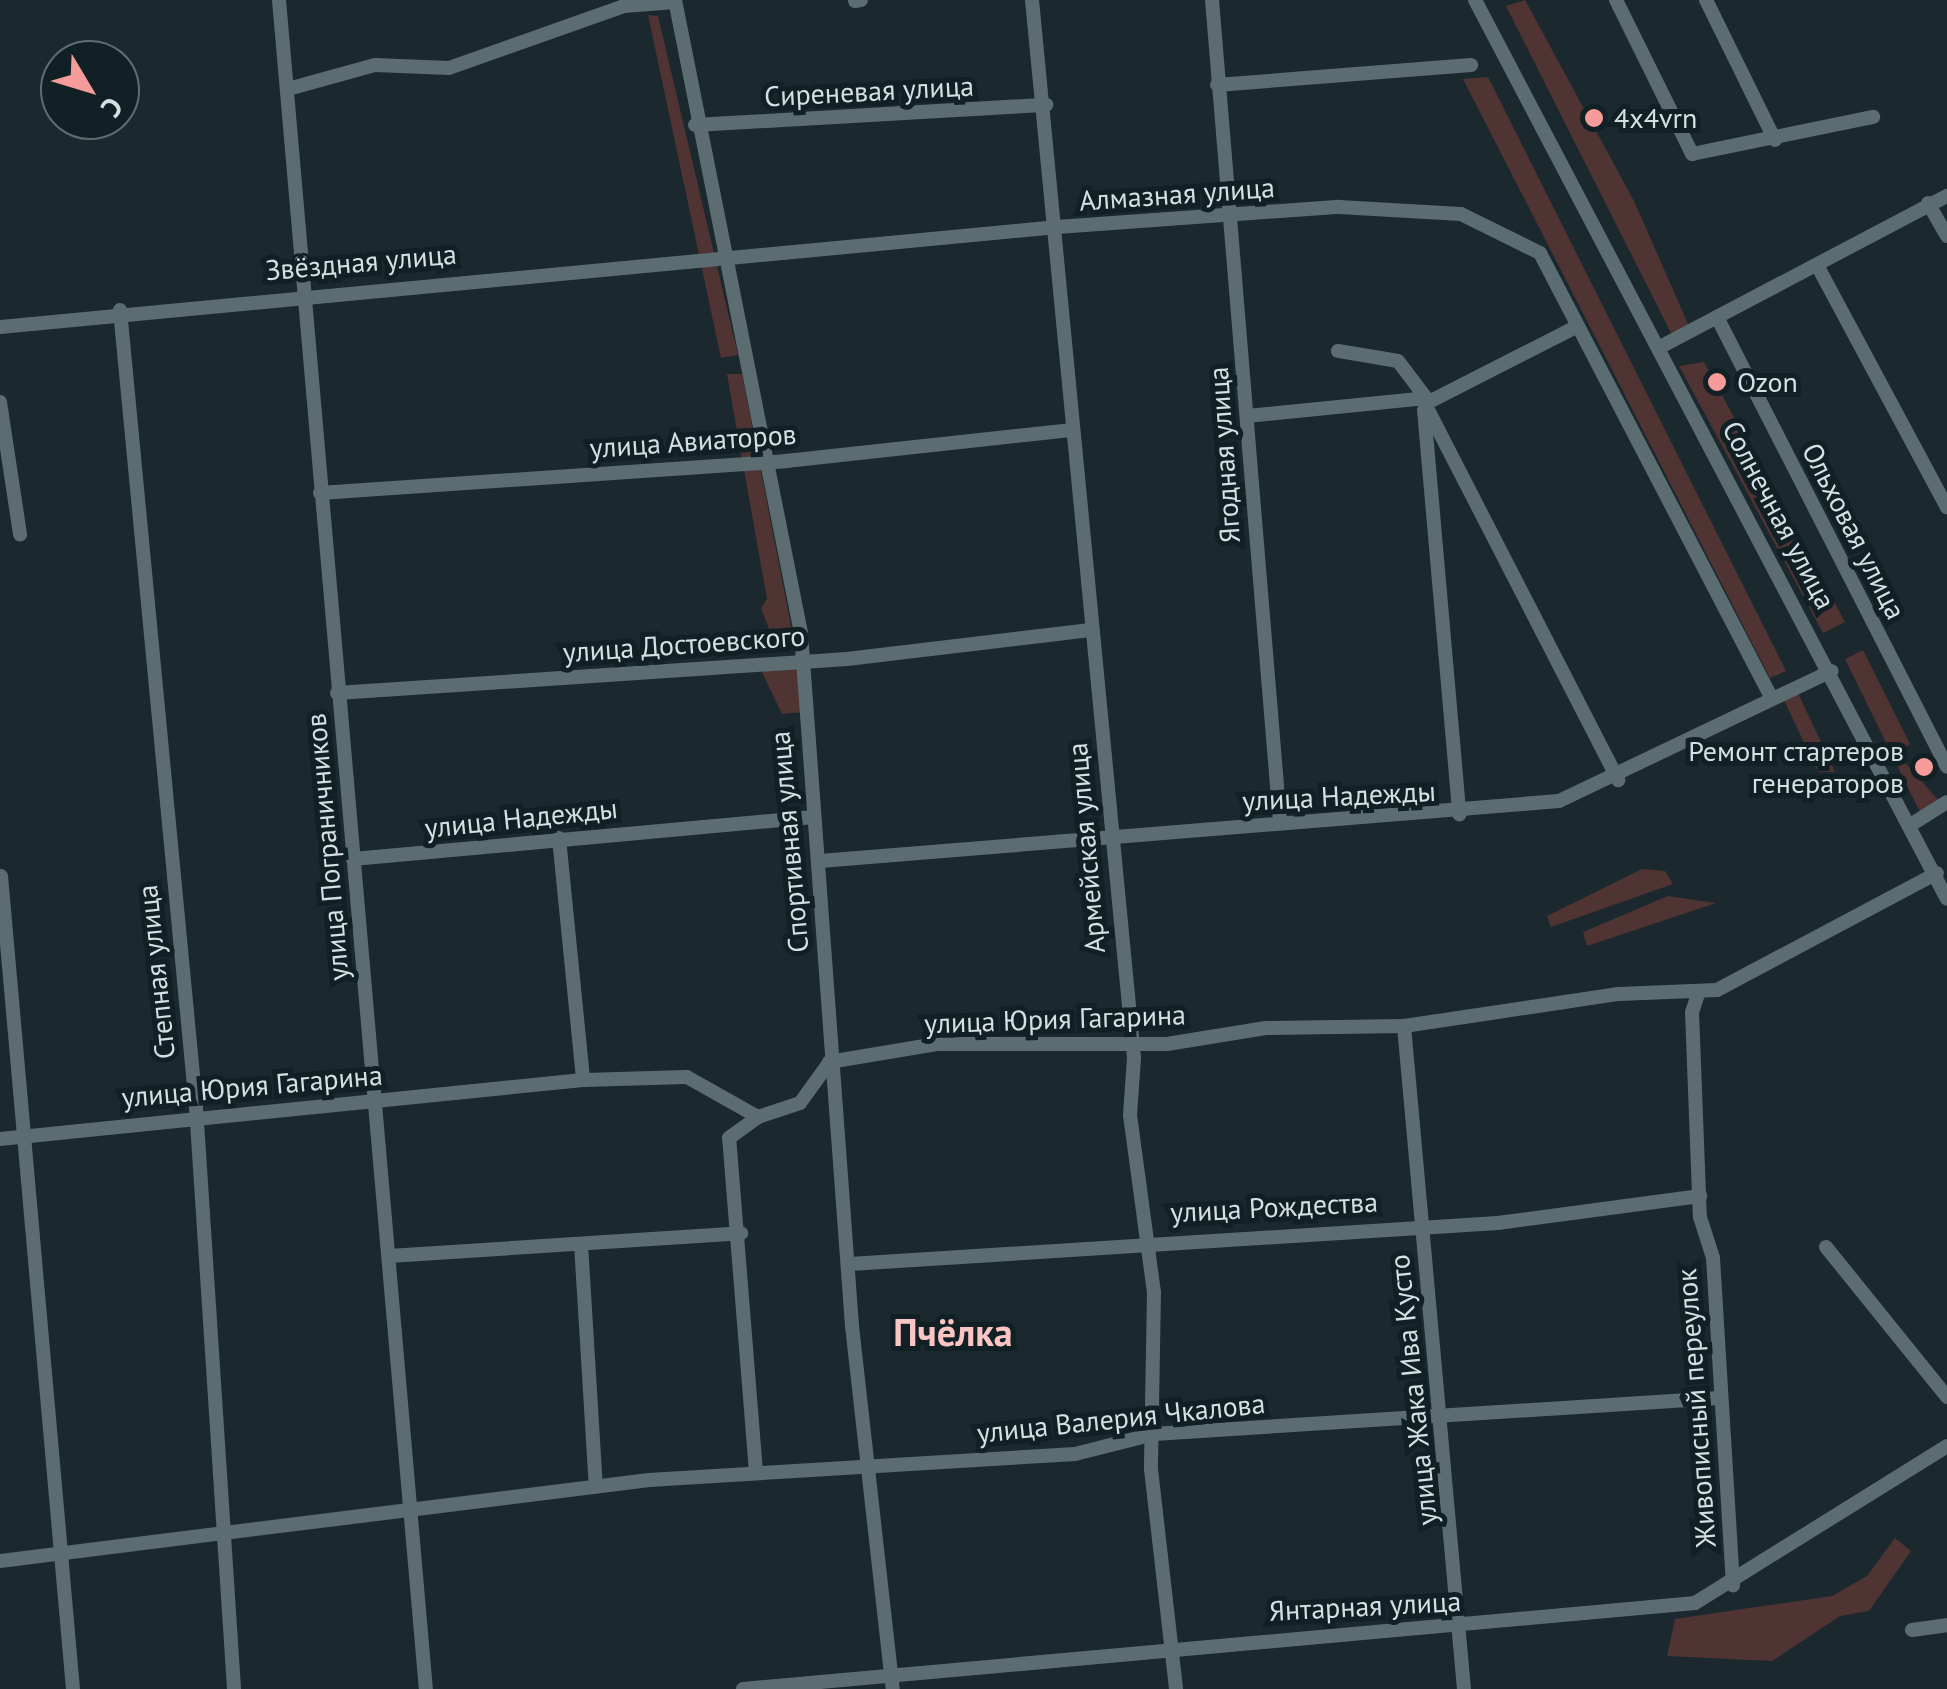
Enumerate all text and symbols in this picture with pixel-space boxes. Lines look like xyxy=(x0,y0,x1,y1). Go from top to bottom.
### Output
north arrow xyxy=(40,40,140,140)
street label: Сиреневая улица xyxy=(763,69,975,113)
text: С xyxy=(93,90,132,125)
place label: 4x4vrn xyxy=(1614,101,1697,135)
marker: 4x4vrn xyxy=(1583,107,1605,129)
street label: Алмазная улица xyxy=(1078,170,1276,218)
street label: Звёздная улица xyxy=(264,237,458,287)
place label: Ozon xyxy=(1737,365,1798,399)
street label: Ягодная улица xyxy=(1201,366,1247,544)
marker: Ozon xyxy=(1706,371,1728,393)
street label: Солнечная улица xyxy=(1715,415,1843,615)
street label: улица Авиаторов xyxy=(588,417,798,465)
street label: Ольховая улица xyxy=(1795,437,1913,625)
street label: улица Достоевского xyxy=(561,619,807,669)
street label: улица Пограничников xyxy=(299,712,355,982)
street label: Спортивная улица xyxy=(763,730,815,954)
place label: Ремонт стартеров генераторов xyxy=(1687,734,1904,800)
street label: Армейская улица xyxy=(1060,741,1112,955)
marker: Ремонт стартеров генераторов xyxy=(1913,756,1935,778)
street label: улица Надежды xyxy=(1241,774,1437,818)
street label: улица Надежды xyxy=(423,791,619,845)
street label: Степная улица xyxy=(130,883,182,1061)
street label: улица Юрия Гагарина xyxy=(924,998,1186,1040)
street label: улица Юрия Гагарина xyxy=(120,1058,384,1114)
street label: улица Рождества xyxy=(1169,1185,1379,1229)
street label: улица Жака Ива Кусто xyxy=(1382,1253,1444,1527)
street label: Живописный переулок xyxy=(1669,1268,1723,1548)
district label: Пчёлка xyxy=(893,1309,1013,1355)
street label: улица Валерия Чкалова xyxy=(975,1386,1267,1450)
street label: Янтарная улица xyxy=(1268,1584,1462,1628)

